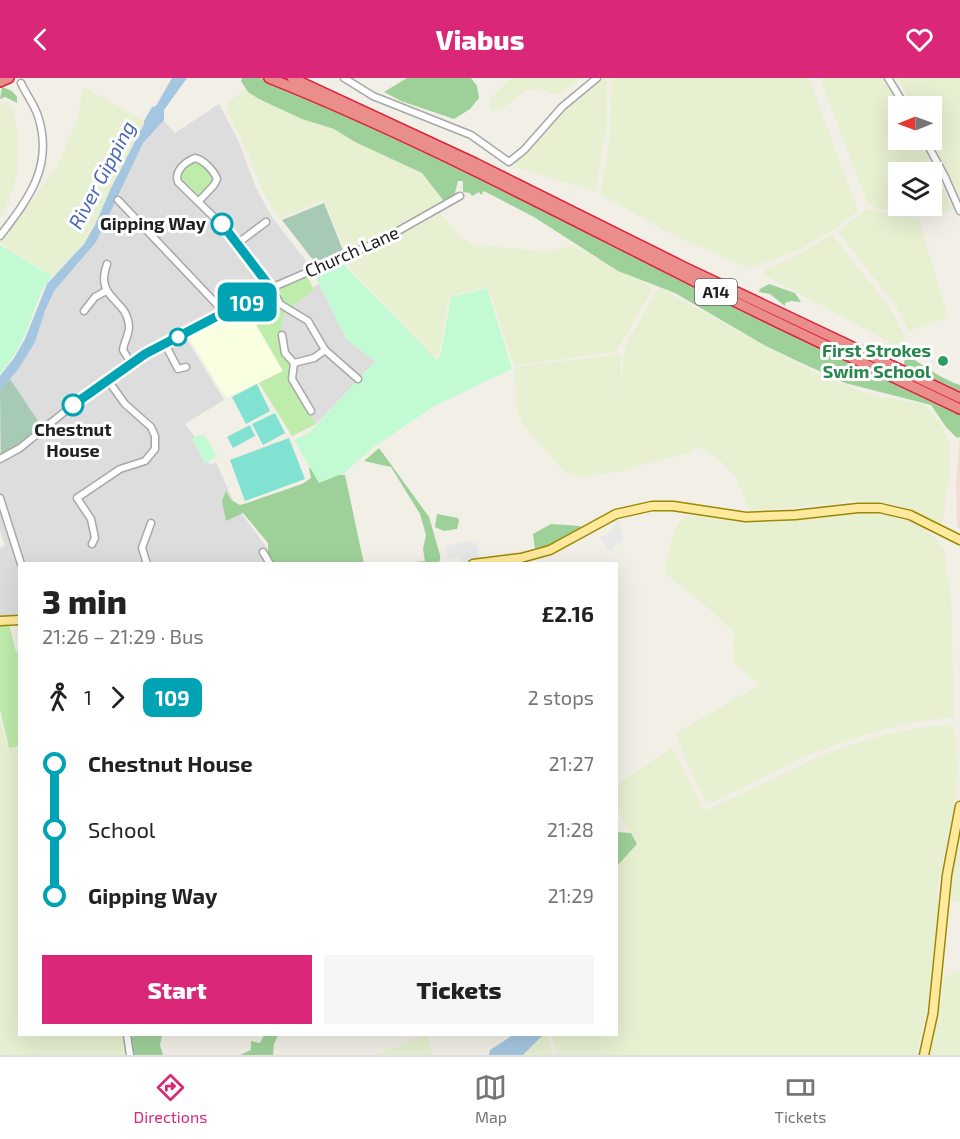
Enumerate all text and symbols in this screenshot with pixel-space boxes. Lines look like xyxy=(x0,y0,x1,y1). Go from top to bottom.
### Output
icon: back xyxy=(24,23,57,56)
text: Viabus xyxy=(436,23,524,55)
icon: heart xyxy=(903,23,936,56)
north arrow xyxy=(888,96,942,150)
map controls xyxy=(888,96,942,216)
water label: River Gipping xyxy=(63,116,140,233)
button: layers xyxy=(888,162,942,216)
place label: Gipping Way xyxy=(100,212,207,234)
marker: Gipping Way xyxy=(211,213,233,235)
street label: Church Lane xyxy=(301,221,402,282)
road number: A14 xyxy=(695,279,737,305)
line badge: 109 xyxy=(212,282,282,322)
text: 109 xyxy=(230,290,264,315)
unlabelled marker xyxy=(169,328,187,346)
place label: First Strokes Swim School xyxy=(822,339,931,382)
marker: First Strokes Swim School xyxy=(936,354,950,368)
marker: Chestnut House xyxy=(62,394,84,416)
place label: Chestnut House xyxy=(34,418,112,461)
text: 3 min xyxy=(42,581,127,621)
text: £2.16 xyxy=(541,600,594,626)
text: 21:26 – 21:29 · Bus xyxy=(42,624,204,648)
icon: walk xyxy=(42,681,75,714)
icon: forward xyxy=(101,681,134,714)
text: 1 xyxy=(84,685,92,709)
text: 109 xyxy=(155,685,190,710)
text: 2 stops xyxy=(527,685,594,709)
text: Chestnut House xyxy=(88,750,253,776)
text: 21:27 xyxy=(549,751,594,775)
text: School xyxy=(88,816,155,842)
text: 21:28 xyxy=(547,817,594,841)
text: Gipping Way xyxy=(88,882,218,908)
text: 21:29 xyxy=(547,883,594,907)
button: Start xyxy=(42,955,312,1024)
button: Tickets xyxy=(324,955,594,1024)
tab: Directions xyxy=(134,1071,207,1126)
tab: Map xyxy=(474,1071,507,1126)
tab: Tickets xyxy=(775,1071,826,1126)

